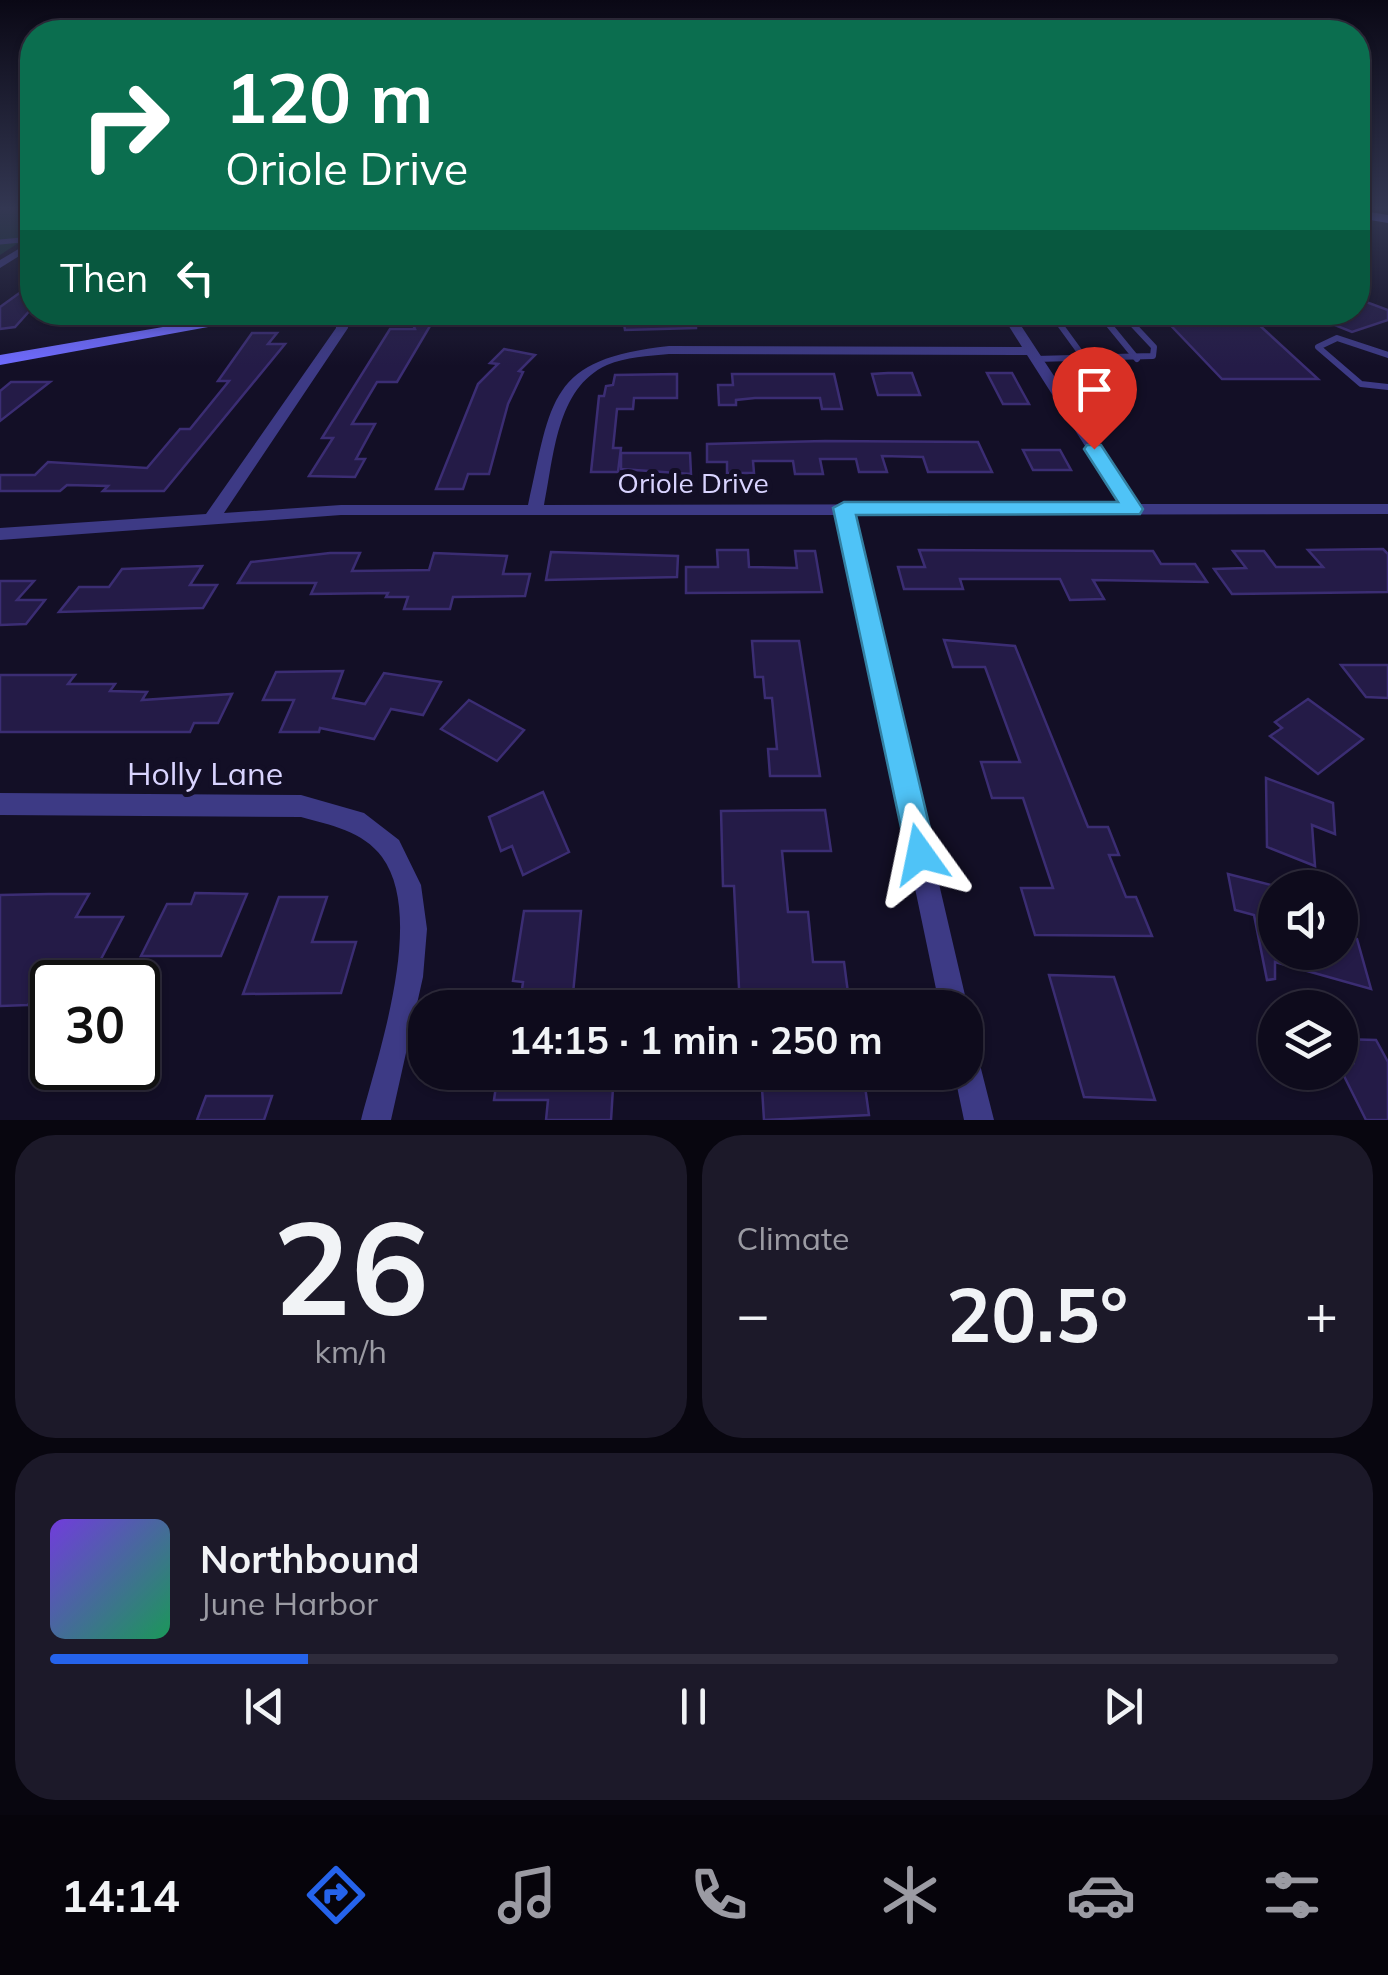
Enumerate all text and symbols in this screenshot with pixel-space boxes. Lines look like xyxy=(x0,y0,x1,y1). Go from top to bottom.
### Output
text: 120 m xyxy=(225,53,433,141)
icon: right xyxy=(60,60,190,190)
text: Oriole Drive xyxy=(225,140,468,196)
icon: left xyxy=(168,250,223,305)
text: Then xyxy=(60,254,148,302)
pin xyxy=(1052,347,1137,450)
icon: arrive xyxy=(1067,362,1122,417)
street label: Oriole Drive xyxy=(617,465,769,500)
street label: Holly Lane xyxy=(127,753,283,793)
position arrow xyxy=(868,802,972,906)
map controls xyxy=(1258,870,1358,1090)
button: sound xyxy=(1258,870,1358,970)
speed limit sign: 30 xyxy=(30,960,160,1090)
button: layers xyxy=(1258,990,1358,1090)
text: 14:15 · 1 min · 250 m xyxy=(508,1016,883,1064)
text: 26 xyxy=(273,1184,429,1348)
text: Climate xyxy=(737,1218,849,1258)
text: 20.5° xyxy=(946,1267,1128,1361)
text: − xyxy=(737,1279,770,1348)
text: + xyxy=(1305,1279,1338,1348)
text: km/h xyxy=(315,1331,387,1371)
text: Northbound xyxy=(200,1535,420,1583)
text: June Harbor xyxy=(200,1583,378,1623)
icon: previous xyxy=(237,1679,292,1734)
icon: pause xyxy=(666,1679,721,1734)
icon: next xyxy=(1096,1679,1151,1734)
icon: directions xyxy=(301,1860,371,1930)
icon: music xyxy=(492,1860,562,1930)
icon: phone xyxy=(684,1860,754,1930)
icon: climate xyxy=(875,1860,945,1930)
icon: car xyxy=(1066,1860,1136,1930)
icon: filters xyxy=(1257,1860,1327,1930)
text: 14:14 xyxy=(61,1867,180,1923)

